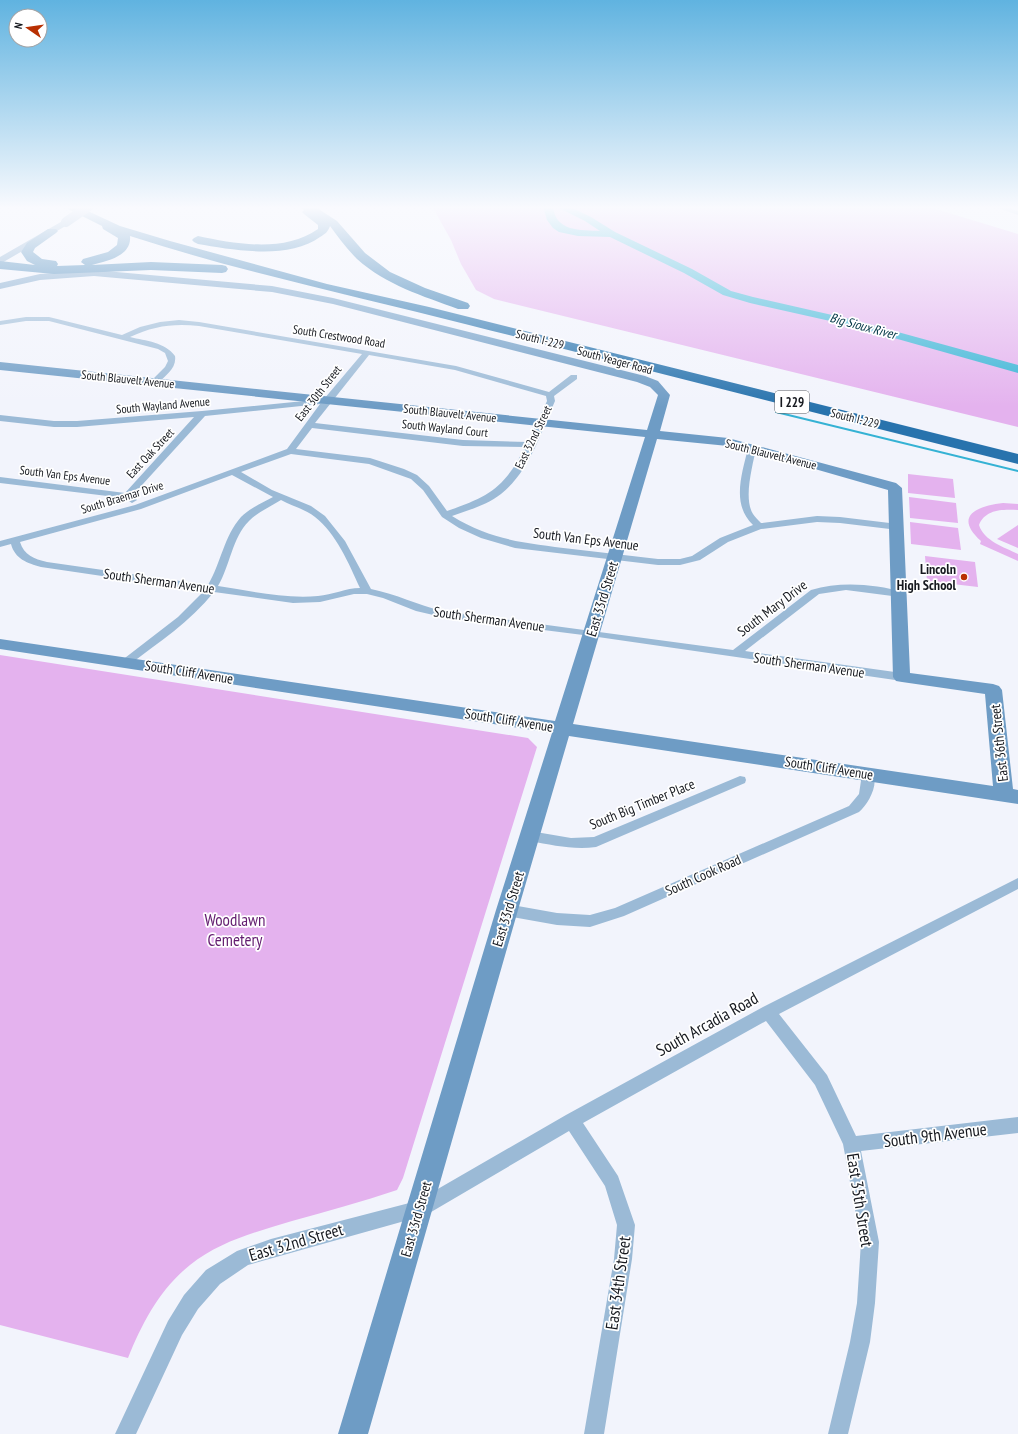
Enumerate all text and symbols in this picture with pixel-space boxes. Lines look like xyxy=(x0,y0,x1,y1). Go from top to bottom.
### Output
north arrow xyxy=(8,8,48,48)
text: N xyxy=(11,21,26,30)
water label: Big Sioux River xyxy=(828,309,900,344)
street label: South Crestwood Road xyxy=(292,321,386,351)
street label: South I-229 xyxy=(514,326,566,352)
street label: South Yeager Road xyxy=(576,343,654,377)
street label: East 30th Street xyxy=(292,362,345,424)
street label: South Blauvelt Avenue xyxy=(81,367,175,391)
road number: I 229 xyxy=(775,391,809,413)
street label: South Wayland Avenue xyxy=(115,393,211,417)
street label: South Blauvelt Avenue xyxy=(403,401,497,425)
street label: East 32nd Street xyxy=(511,402,555,471)
street label: South I-229 xyxy=(829,405,881,431)
street label: South Wayland Court xyxy=(401,416,489,440)
street label: East Oak Street xyxy=(123,424,177,481)
street label: South Blauvelt Avenue xyxy=(724,435,818,473)
street label: South Van Eps Avenue xyxy=(19,462,111,488)
street label: South Braemar Drive xyxy=(79,477,165,517)
street label: South Van Eps Avenue xyxy=(532,524,640,554)
street label: East 33rd Street xyxy=(582,559,622,639)
place label: Lincoln High School xyxy=(897,560,957,594)
street label: South Sherman Avenue xyxy=(102,564,216,598)
marker: Lincoln High School xyxy=(959,572,969,582)
street label: South Mary Drive xyxy=(734,576,811,640)
street label: South Sherman Avenue xyxy=(432,602,546,636)
street label: South Sherman Avenue xyxy=(752,648,866,682)
street label: South Cliff Avenue xyxy=(144,656,235,688)
street label: East 36th Street xyxy=(986,703,1012,783)
street label: South Cliff Avenue xyxy=(464,704,555,736)
street label: South Cliff Avenue xyxy=(784,752,875,784)
street label: South Big Timber Place xyxy=(587,775,698,833)
street label: South Cook Road xyxy=(662,850,744,900)
street label: East 33rd Street xyxy=(488,869,528,949)
park label: Woodlawn Cemetery xyxy=(204,909,266,951)
street label: South Arcadia Road xyxy=(652,987,762,1061)
street label: South 9th Avenue xyxy=(882,1118,988,1152)
street label: East 35th Street xyxy=(842,1152,878,1249)
street label: East 33rd Street xyxy=(397,1179,435,1259)
street label: East 32nd Street xyxy=(246,1218,346,1266)
street label: East 34th Street xyxy=(601,1234,636,1331)

